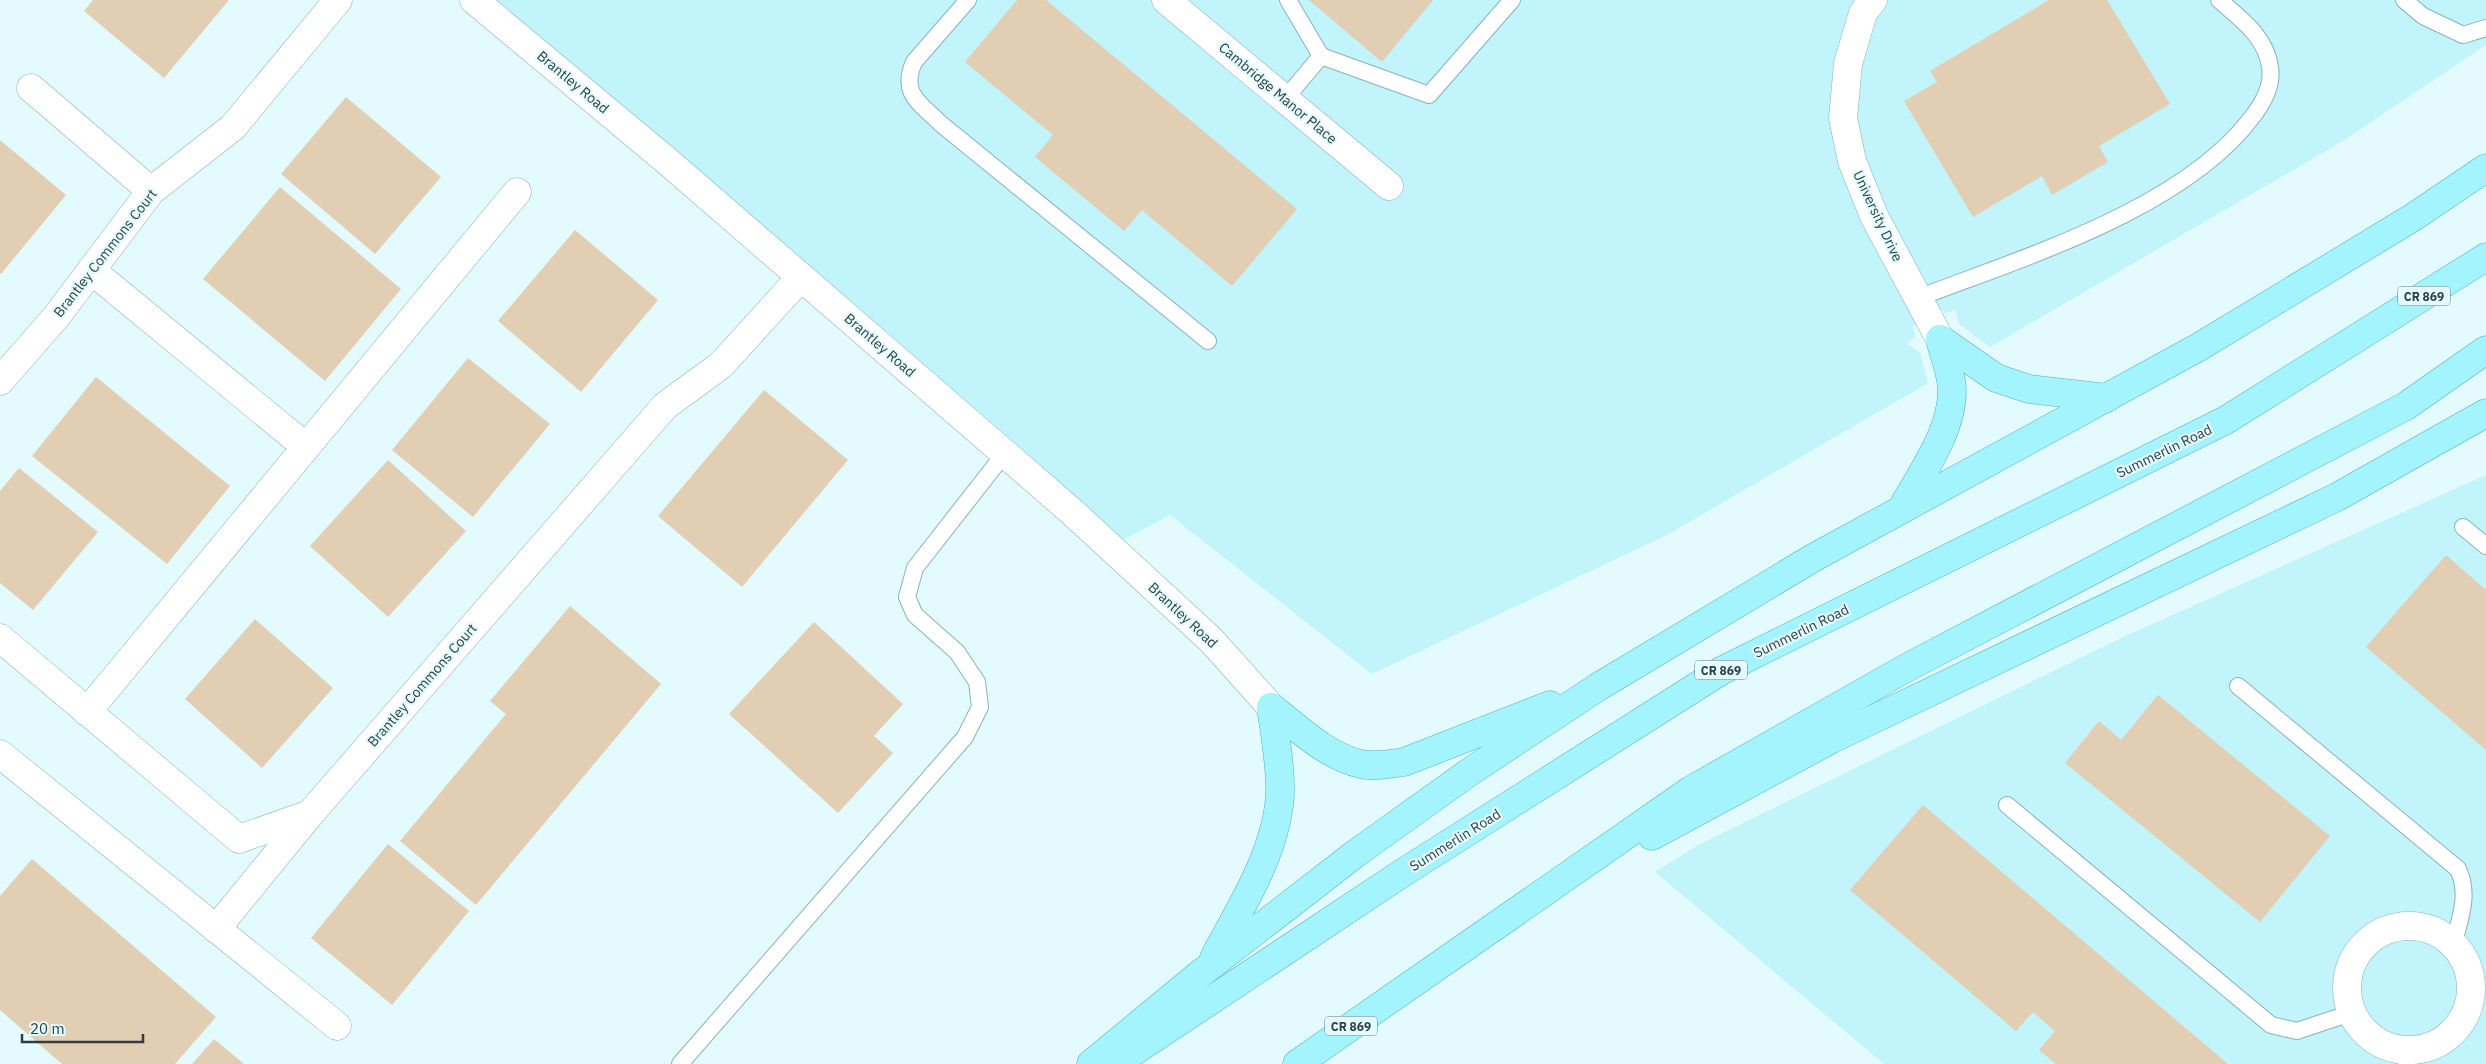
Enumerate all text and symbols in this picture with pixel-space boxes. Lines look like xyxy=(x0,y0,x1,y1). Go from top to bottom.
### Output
street label: Cambridge Manor Place xyxy=(1215,38,1341,148)
street label: Brantley Road xyxy=(533,47,613,117)
street label: University Drive xyxy=(1849,168,1907,265)
street label: Brantley Commons Court xyxy=(49,185,161,321)
road number: CR 869 xyxy=(2398,286,2450,306)
street label: Brantley Road xyxy=(841,309,919,381)
street label: Summerlin Road xyxy=(2113,420,2215,482)
street label: Brantley Road xyxy=(1145,578,1221,652)
street label: Summerlin Road xyxy=(1750,600,1852,662)
street label: Brantley Commons Court xyxy=(363,619,481,750)
road number: CR 869 xyxy=(1695,660,1747,680)
street label: Summerlin Road xyxy=(1406,805,1504,875)
scale bar xyxy=(22,1012,144,1044)
road number: CR 869 xyxy=(1325,1016,1377,1036)
text: 20 m xyxy=(30,1019,65,1038)

